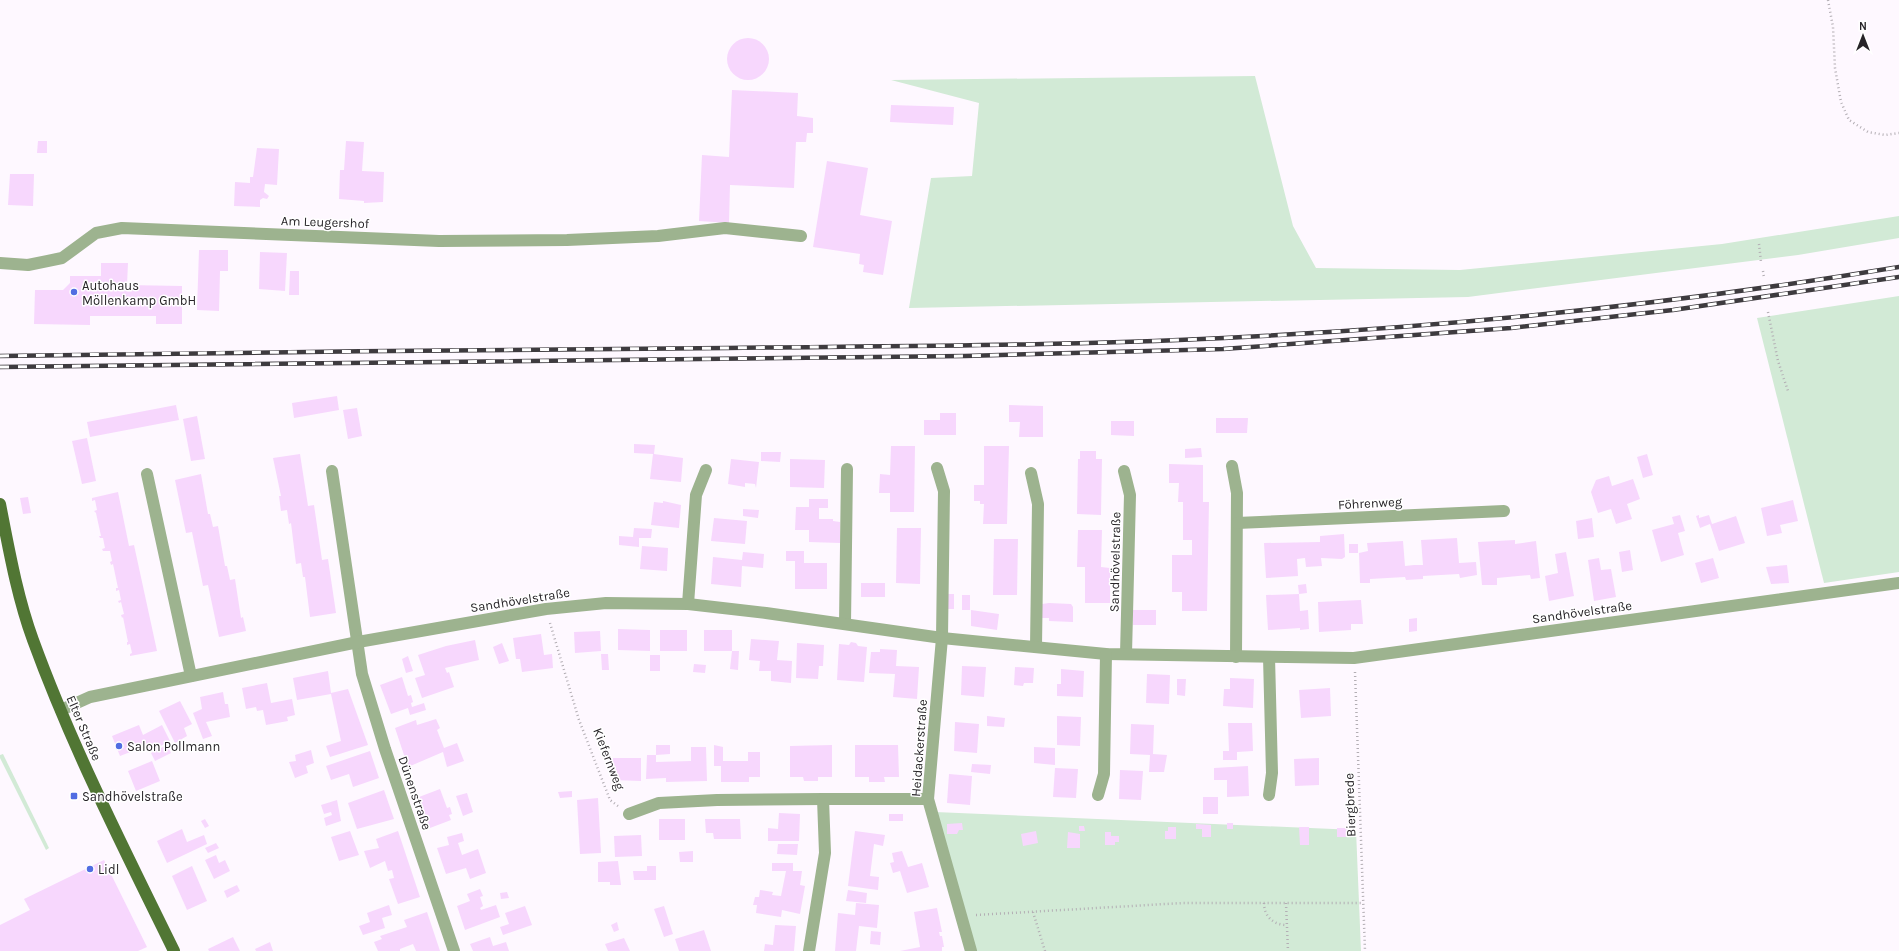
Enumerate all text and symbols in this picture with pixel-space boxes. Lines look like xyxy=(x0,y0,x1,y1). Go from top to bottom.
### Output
north arrow xyxy=(1843,16,1883,56)
text: N xyxy=(1859,20,1867,33)
street label: Am Leugershof xyxy=(281,213,370,231)
place label: Autohaus Möllenkamp GmbH xyxy=(82,278,196,308)
marker: Autohaus Möllenkamp GmbH xyxy=(69,287,79,297)
street label: Föhrenweg xyxy=(1338,494,1403,512)
street label: Sandhövelstraße xyxy=(1107,511,1123,612)
street label: Sandhövelstraße xyxy=(469,585,571,615)
street label: Sandhövelstraße xyxy=(1531,598,1633,626)
street label: Elter Straße xyxy=(64,693,105,763)
street label: Heidackerstraße xyxy=(908,698,930,797)
street label: Kiefernweg xyxy=(590,726,628,793)
place label: Salon Pollmann xyxy=(127,739,220,754)
marker: Salon Pollmann xyxy=(114,741,124,751)
street label: Dünenstraße xyxy=(395,754,435,832)
street label: Biergbrede xyxy=(1341,772,1359,837)
place label: Sandhövelstraße xyxy=(82,789,183,804)
marker: Sandhövelstraße xyxy=(69,791,79,801)
place label: Lidl xyxy=(98,862,119,877)
marker: Lidl xyxy=(85,864,95,874)

